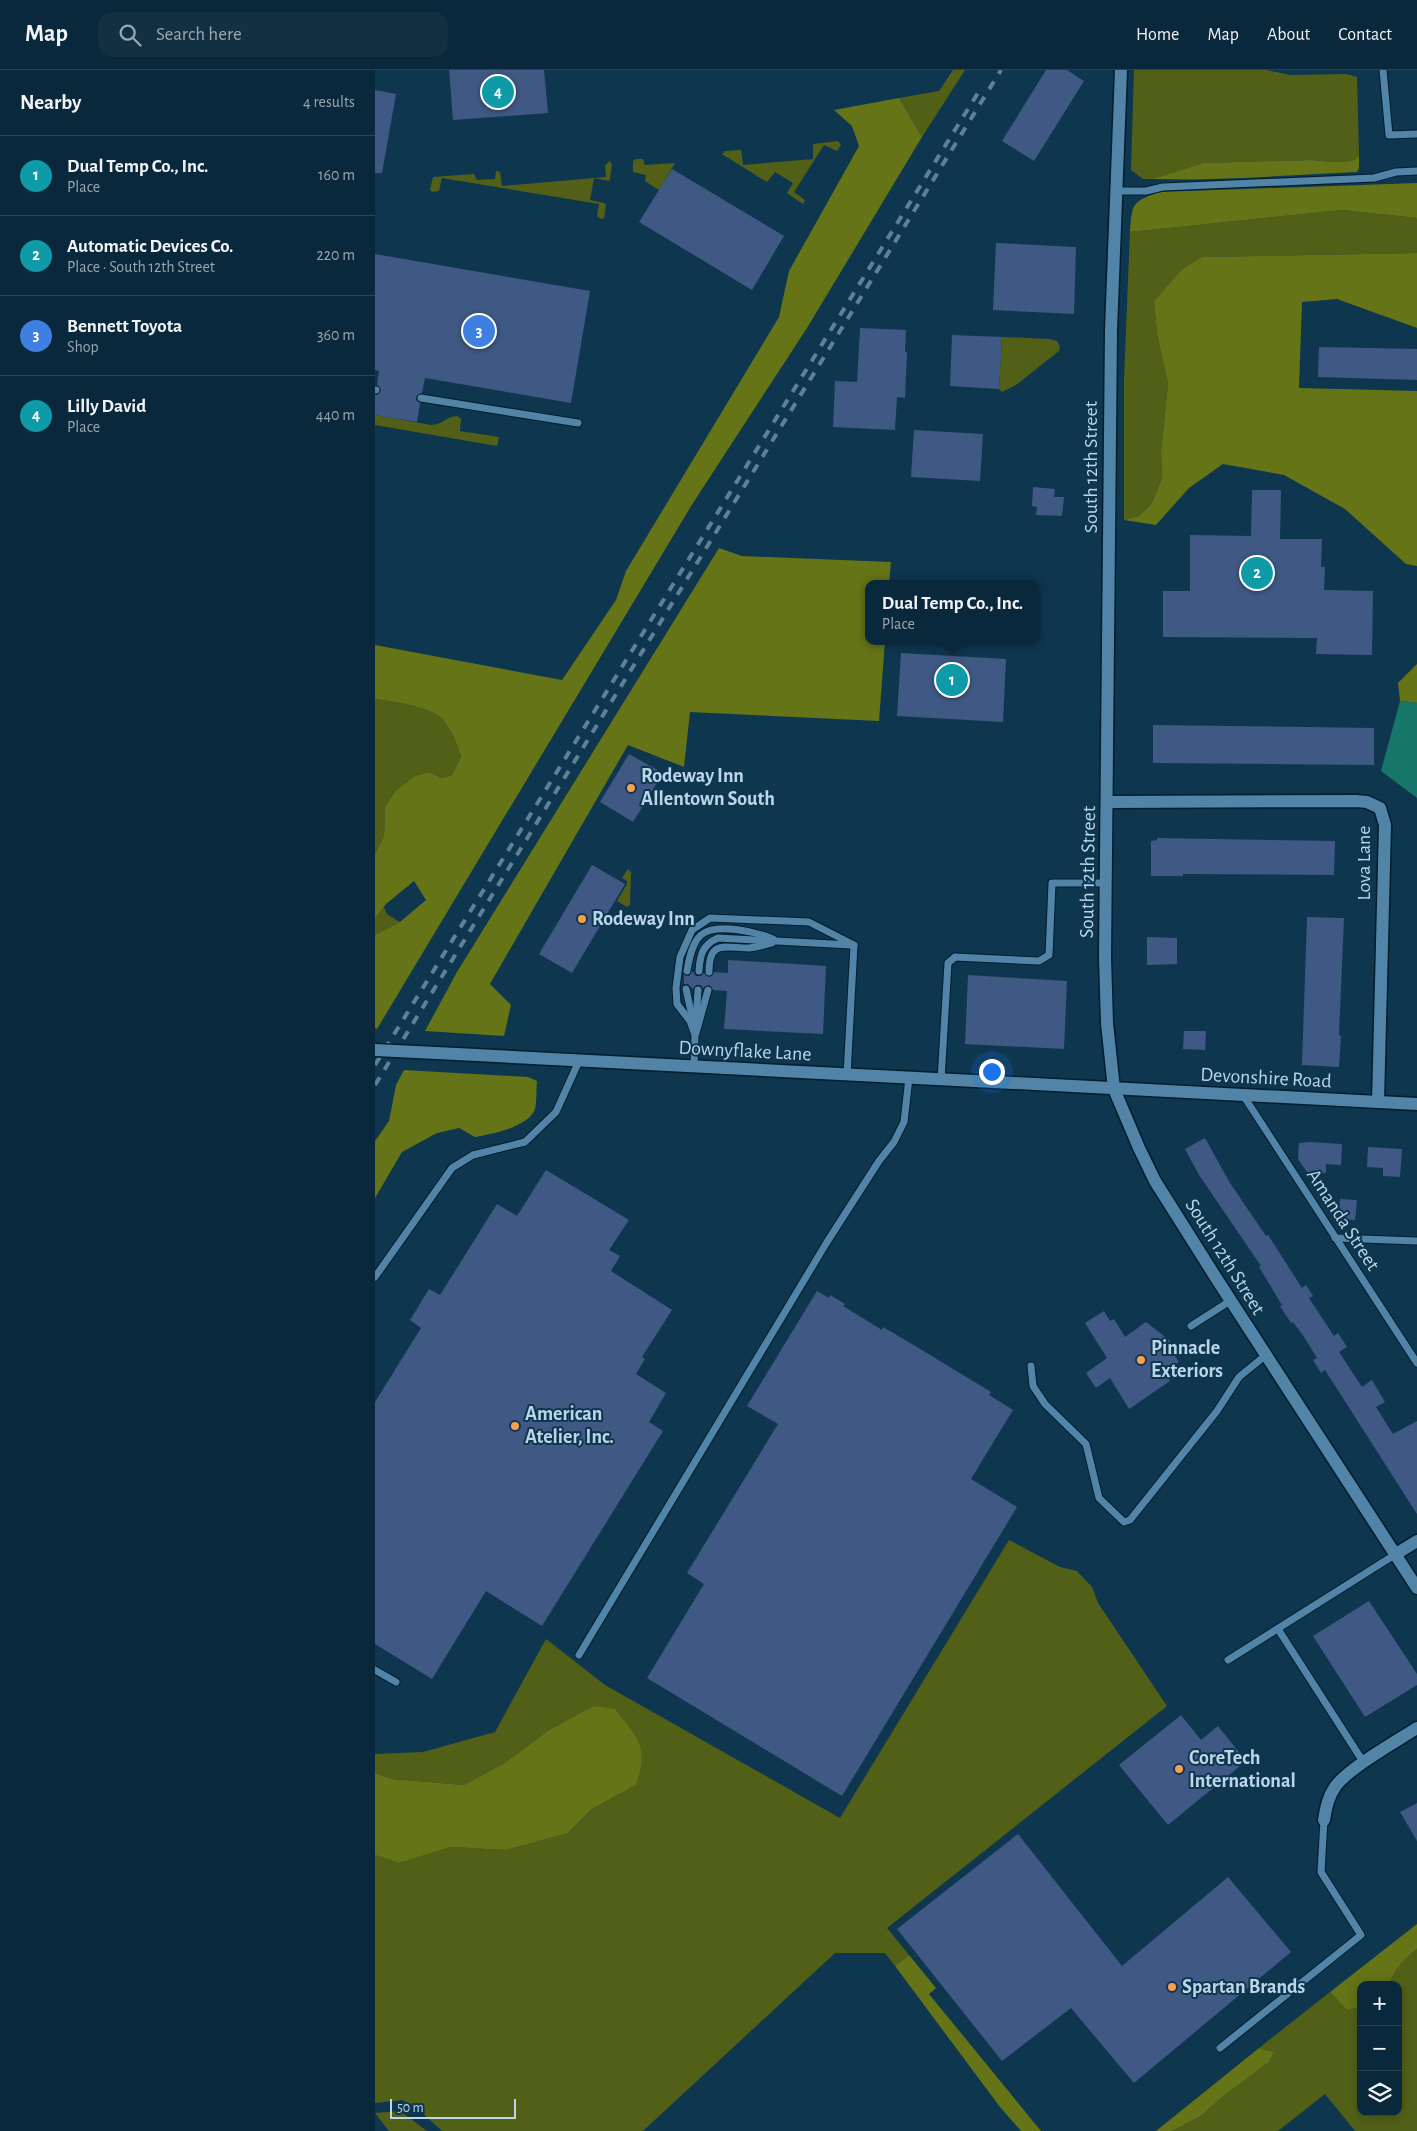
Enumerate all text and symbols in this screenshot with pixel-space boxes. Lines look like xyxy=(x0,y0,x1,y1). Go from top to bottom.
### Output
search box xyxy=(98,12,448,57)
icon: search xyxy=(116,21,144,49)
text: Map xyxy=(25,22,68,46)
text: Search here xyxy=(156,25,242,44)
text: Home xyxy=(1136,26,1179,44)
text: Map xyxy=(1207,26,1239,44)
text: About xyxy=(1267,26,1310,44)
text: Contact xyxy=(1338,26,1392,44)
pin: 4 xyxy=(482,73,514,111)
text: Nearby xyxy=(20,92,81,113)
text: 4 results xyxy=(303,94,355,110)
text: Dual Temp Co., Inc. xyxy=(67,157,208,176)
text: 1 xyxy=(33,167,39,183)
text: 160 m xyxy=(318,167,355,183)
text: Place xyxy=(67,179,100,195)
text: Automatic Devices Co. xyxy=(67,237,233,256)
text: 2 xyxy=(32,247,40,263)
text: 220 m xyxy=(317,247,355,263)
text: Place · South 12th Street xyxy=(67,259,215,275)
pin: 3 xyxy=(463,312,495,350)
text: Bennett Toyota xyxy=(67,317,182,336)
text: 3 xyxy=(33,327,39,343)
text: 360 m xyxy=(317,327,355,343)
text: Shop xyxy=(67,339,99,355)
text: Lilly David xyxy=(67,397,146,416)
street label: South 12th Street xyxy=(1081,400,1101,533)
text: 4 xyxy=(32,407,40,423)
text: 440 m xyxy=(316,407,355,423)
text: Place xyxy=(67,419,100,435)
pin: 2 xyxy=(1241,554,1273,592)
popup xyxy=(865,580,1040,645)
text: Dual Temp Co., Inc. xyxy=(882,594,1023,613)
text: Place xyxy=(882,616,915,632)
pin: 1 xyxy=(936,661,968,699)
place label: Rodeway Inn Allentown South xyxy=(641,766,775,809)
marker: Rodeway Inn Allentown South xyxy=(625,782,637,794)
street label: South 12th Street xyxy=(1077,805,1099,938)
street label: Lova Lane xyxy=(1354,825,1374,901)
place label: Rodeway Inn xyxy=(592,909,695,929)
marker: Rodeway Inn xyxy=(576,913,588,925)
street label: Downyflake Lane xyxy=(678,1038,812,1064)
your location xyxy=(979,1059,1005,1085)
street label: Devonshire Road xyxy=(1200,1065,1332,1091)
street label: Amanda Street xyxy=(1303,1166,1384,1275)
street label: South 12th Street xyxy=(1181,1196,1269,1319)
place label: Pinnacle Exteriors xyxy=(1151,1338,1223,1381)
marker: Pinnacle Exteriors xyxy=(1135,1354,1147,1366)
place label: American Atelier, Inc. xyxy=(525,1404,614,1447)
marker: American Atelier, Inc. xyxy=(509,1420,521,1432)
place label: CoreTech International xyxy=(1189,1748,1296,1791)
marker: CoreTech International xyxy=(1173,1763,1185,1775)
place label: Spartan Brands xyxy=(1182,1977,1306,1997)
marker: Spartan Brands xyxy=(1166,1981,1178,1993)
map controls xyxy=(1357,1981,1402,2116)
button: + xyxy=(1357,1981,1402,2026)
button: − xyxy=(1357,2026,1402,2071)
button: layers xyxy=(1357,2071,1402,2116)
scale bar xyxy=(390,2096,516,2119)
text: 50 m xyxy=(397,2101,424,2115)

